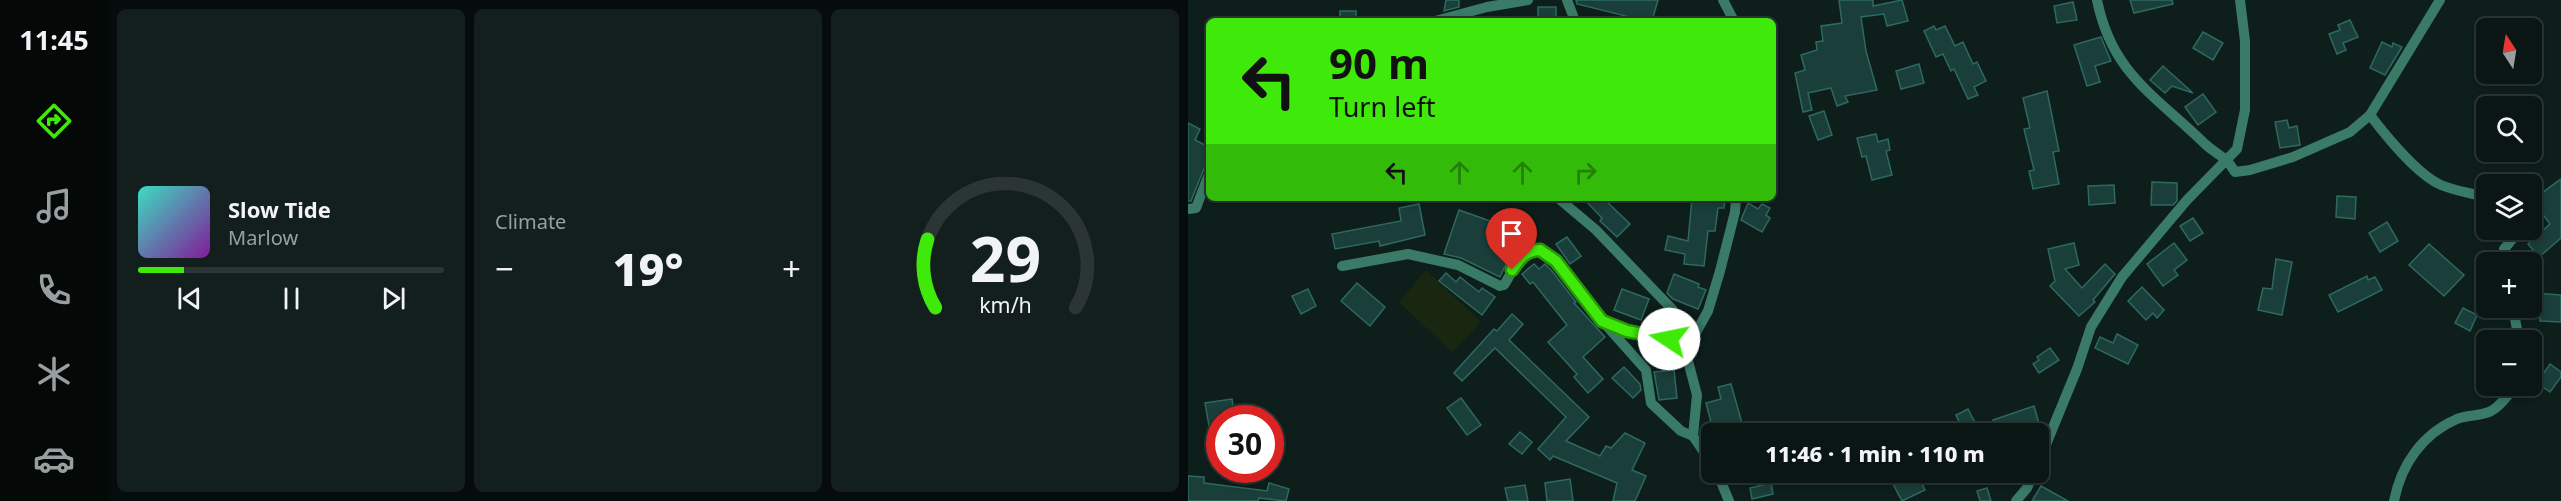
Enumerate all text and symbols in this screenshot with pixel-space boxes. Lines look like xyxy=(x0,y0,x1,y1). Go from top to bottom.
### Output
north arrow xyxy=(2476,18,2542,84)
map controls xyxy=(2476,18,2542,396)
text: 11:45 xyxy=(19,21,89,58)
text: 90 m xyxy=(1329,34,1429,91)
icon: left xyxy=(1230,42,1308,120)
text: Turn left xyxy=(1329,88,1435,125)
button: search xyxy=(2476,96,2542,162)
icon: directions xyxy=(33,100,75,142)
icon: left xyxy=(1380,156,1413,189)
icon: ahead xyxy=(1443,156,1476,189)
icon: ahead xyxy=(1506,156,1539,189)
icon: right xyxy=(1569,156,1602,189)
button: layers xyxy=(2476,174,2542,240)
icon: music xyxy=(33,185,75,227)
text: Slow Tide xyxy=(228,194,331,224)
text: Climate xyxy=(495,208,566,235)
pin xyxy=(1486,208,1537,270)
text: 29 xyxy=(969,215,1041,300)
icon: arrive xyxy=(1495,217,1528,250)
text: Marlow xyxy=(228,224,298,251)
text: 19° xyxy=(612,238,684,299)
text: − xyxy=(495,246,514,291)
text: + xyxy=(782,246,801,291)
button: + xyxy=(2476,252,2542,318)
icon: phone xyxy=(33,269,75,311)
icon: previous xyxy=(173,282,206,315)
icon: pause xyxy=(275,282,308,315)
icon: next xyxy=(377,282,410,315)
text: km/h xyxy=(979,290,1031,319)
position arrow xyxy=(1637,307,1701,371)
button: − xyxy=(2476,330,2542,396)
icon: climate xyxy=(33,353,75,395)
speed limit sign: 30 xyxy=(1206,405,1284,483)
icon: car xyxy=(33,438,75,480)
text: 11:46 · 1 min · 110 m xyxy=(1765,438,1985,468)

